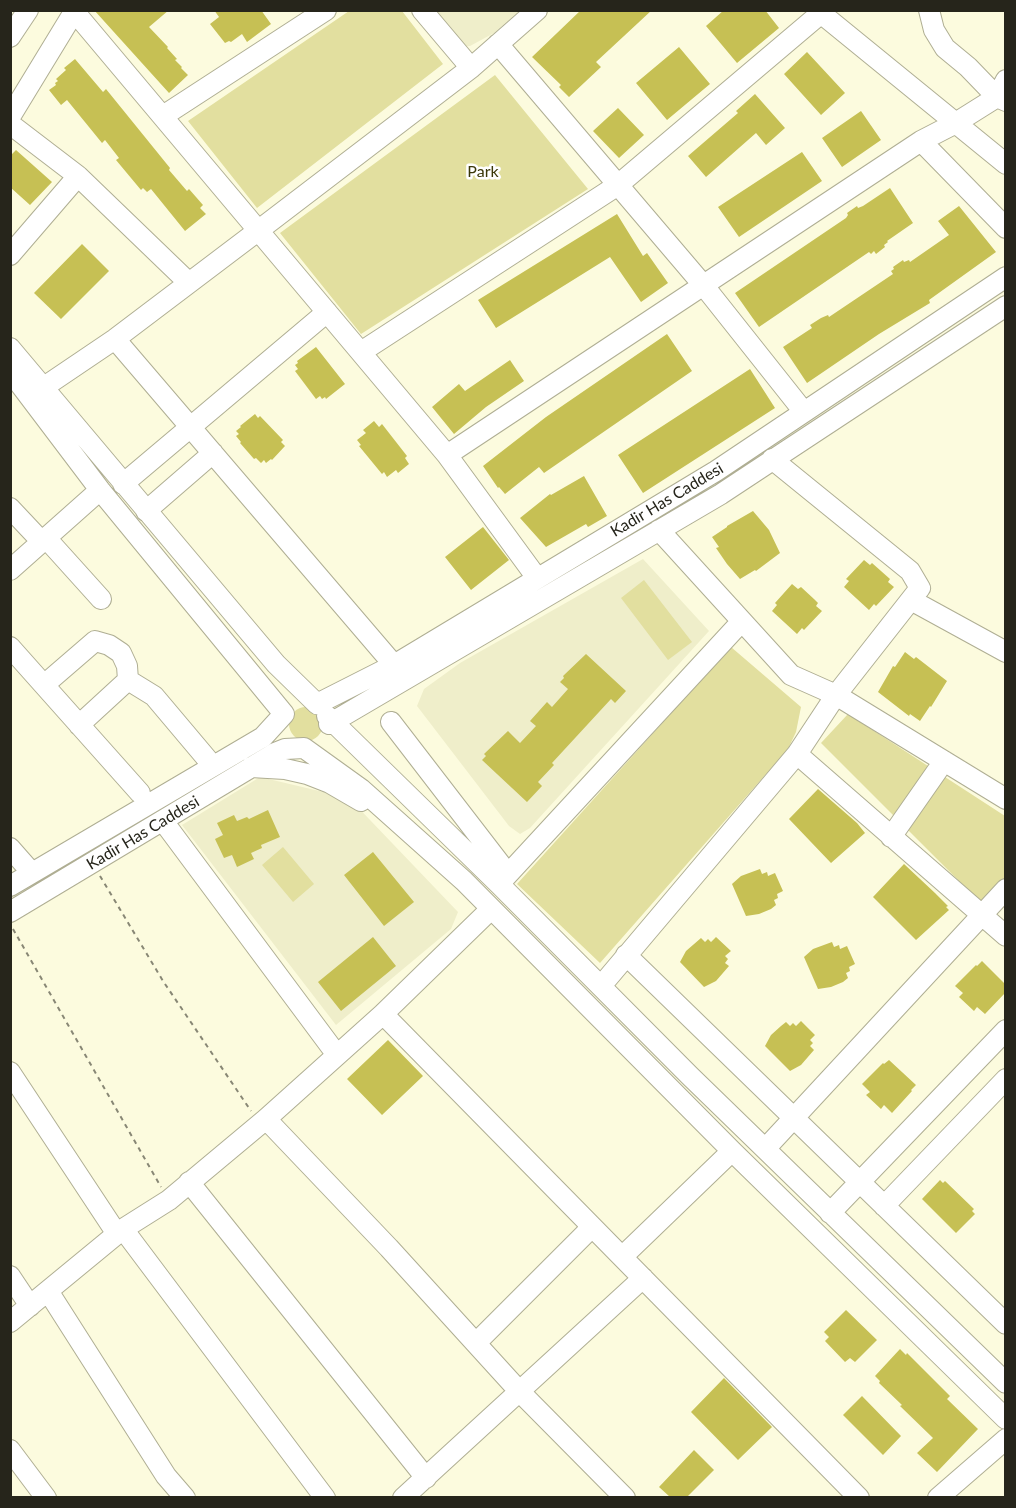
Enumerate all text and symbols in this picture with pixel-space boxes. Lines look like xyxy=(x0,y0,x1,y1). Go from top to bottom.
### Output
park label: Park xyxy=(467,162,499,182)
street label: Kadir Has Caddesi xyxy=(607,459,727,541)
street label: Kadir Has Caddesi xyxy=(83,792,203,874)

